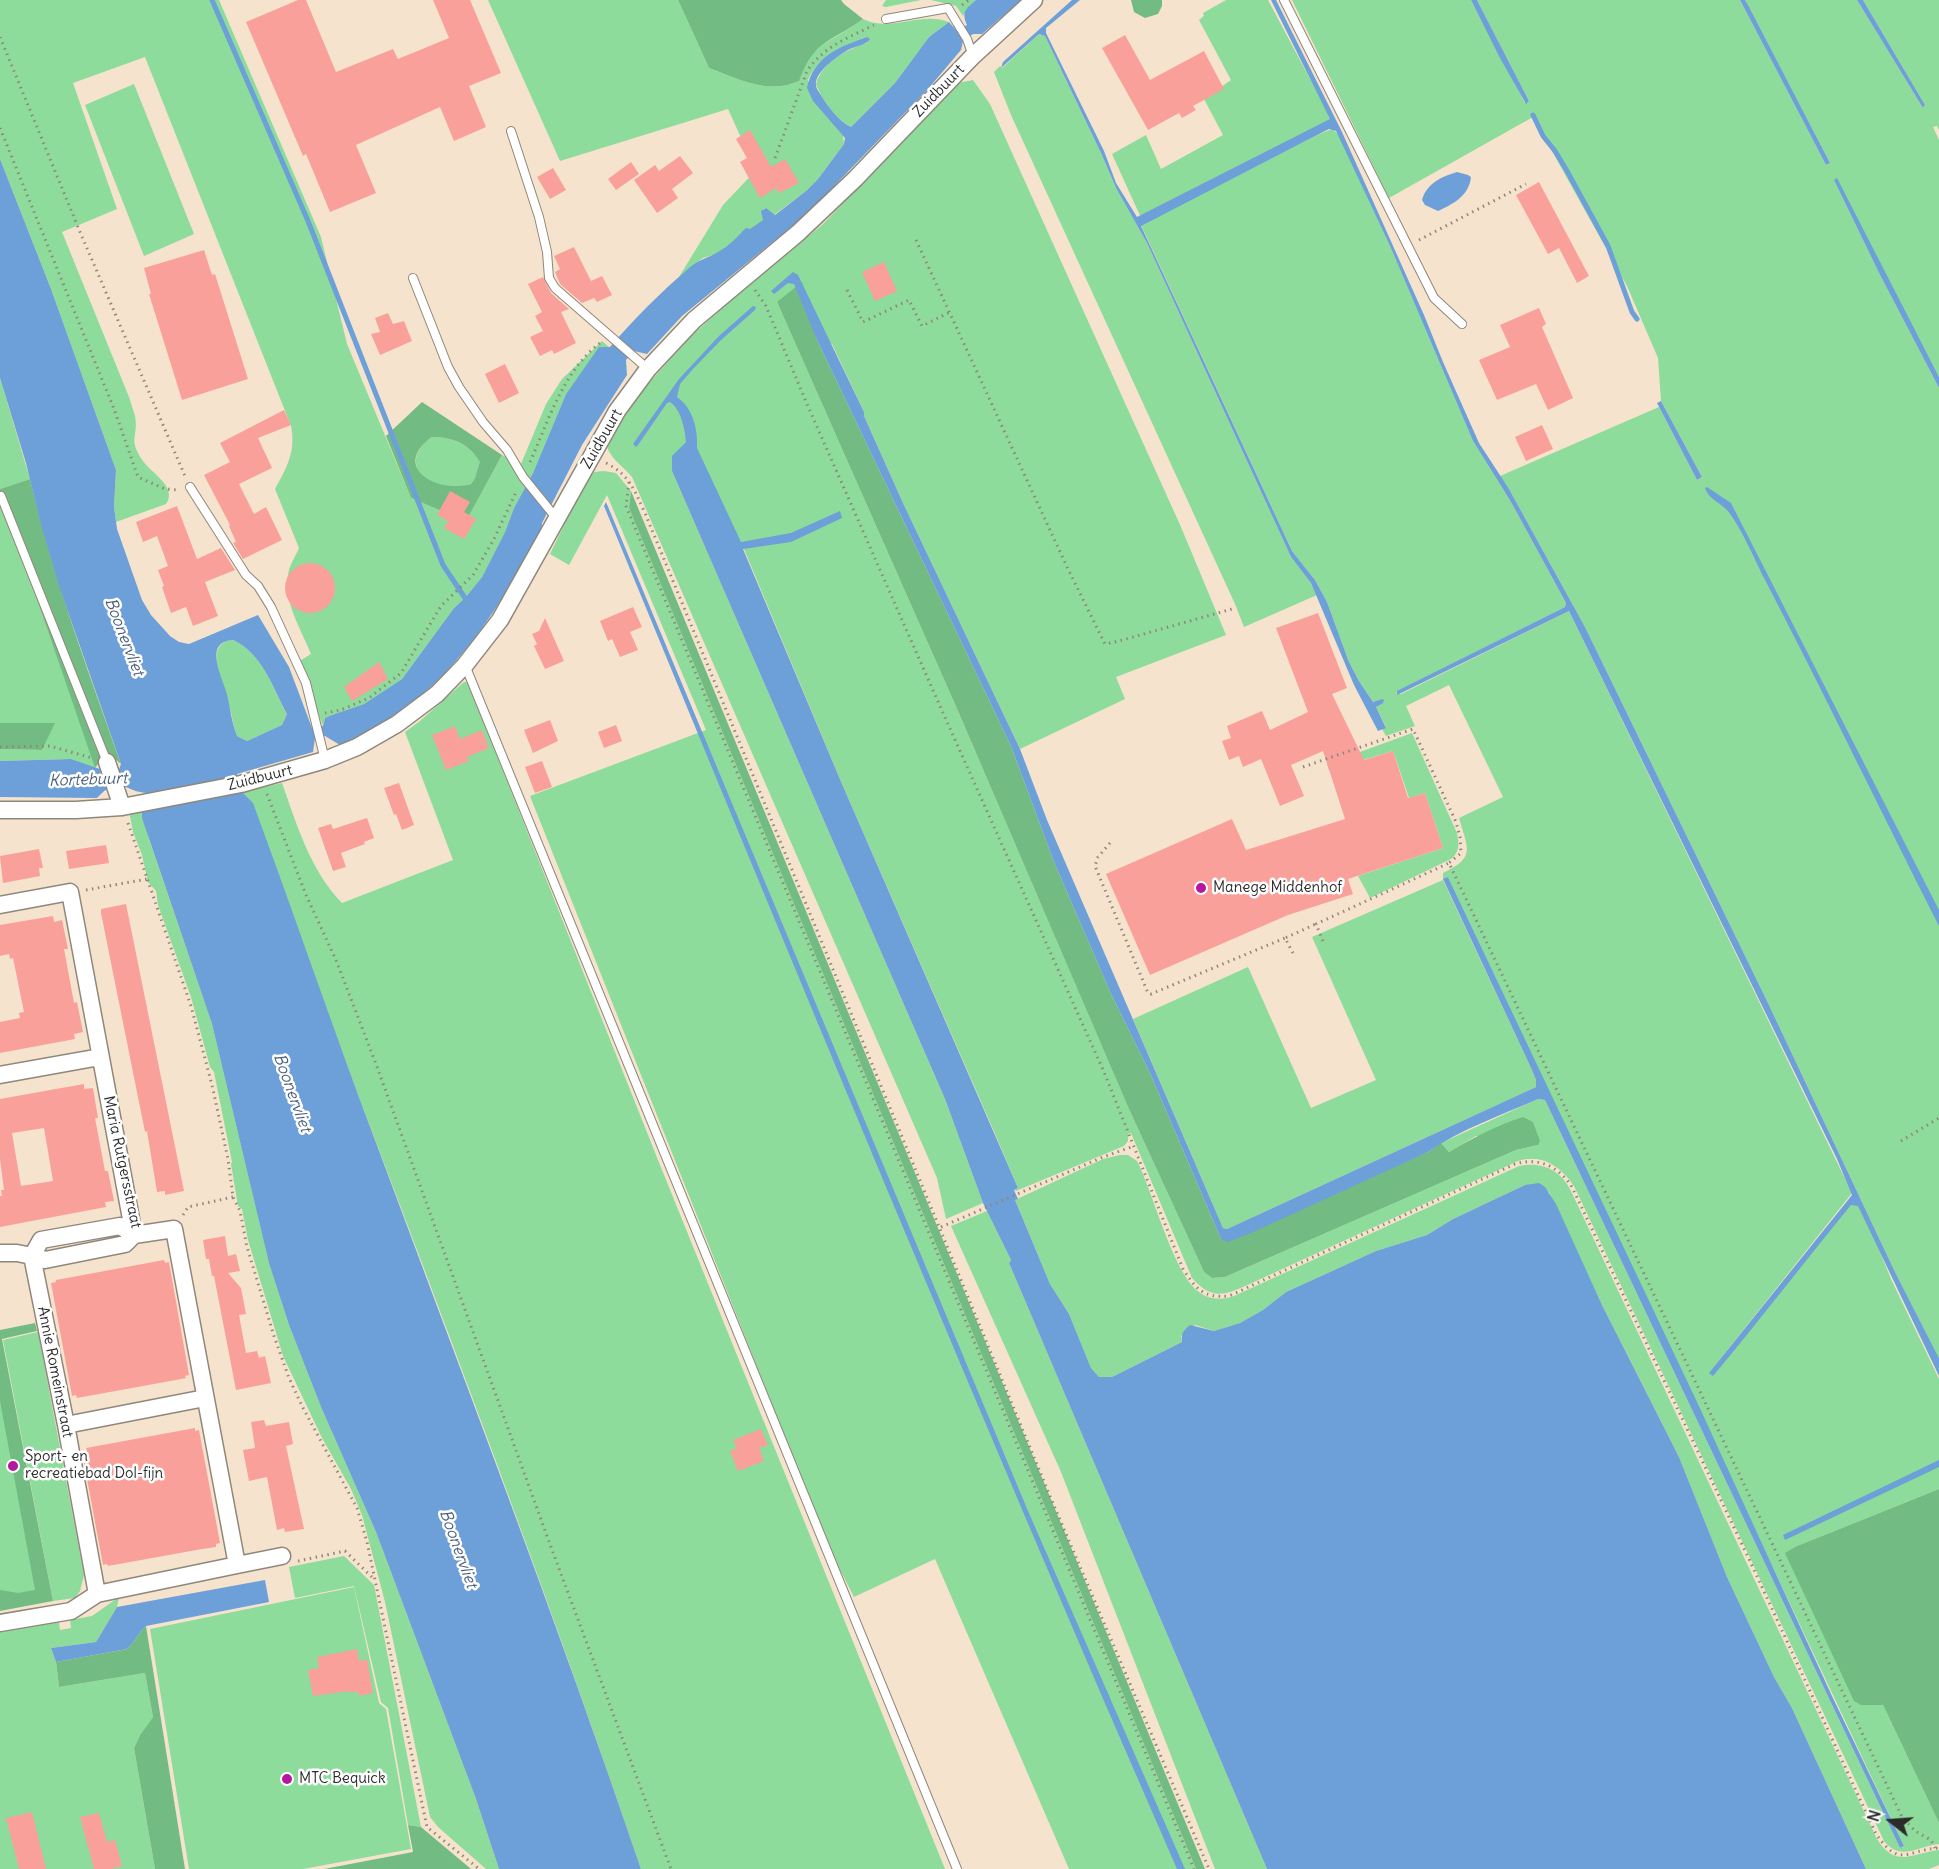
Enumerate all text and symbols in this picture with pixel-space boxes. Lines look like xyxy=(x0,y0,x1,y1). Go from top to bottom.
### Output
street label: Zuidbuurt xyxy=(910,61,968,121)
street label: Zuidbuurt xyxy=(578,406,626,472)
water label: Boonervliet xyxy=(100,595,148,679)
street label: Zuidbuurt xyxy=(226,761,294,795)
water label: Kortebuurt xyxy=(48,769,128,791)
place label: Manege Middenhof xyxy=(1213,879,1342,897)
marker: Manege Middenhof xyxy=(1194,881,1208,895)
water label: Boonervliet xyxy=(269,1051,315,1135)
street label: Maria Rutgersstraat xyxy=(99,1094,145,1230)
street label: Annie Romeinstraat xyxy=(33,1305,77,1439)
place label: Sport- en recreatiebad Dol-fijn xyxy=(25,1448,163,1483)
marker: Sport- en recreatiebad Dol-fijn xyxy=(6,1459,20,1473)
water label: Boonervliet xyxy=(435,1507,481,1591)
place label: MTC Bequick xyxy=(299,1770,386,1788)
marker: MTC Bequick xyxy=(280,1772,294,1786)
north arrow xyxy=(1861,1791,1921,1851)
text: N xyxy=(1863,1808,1885,1824)

